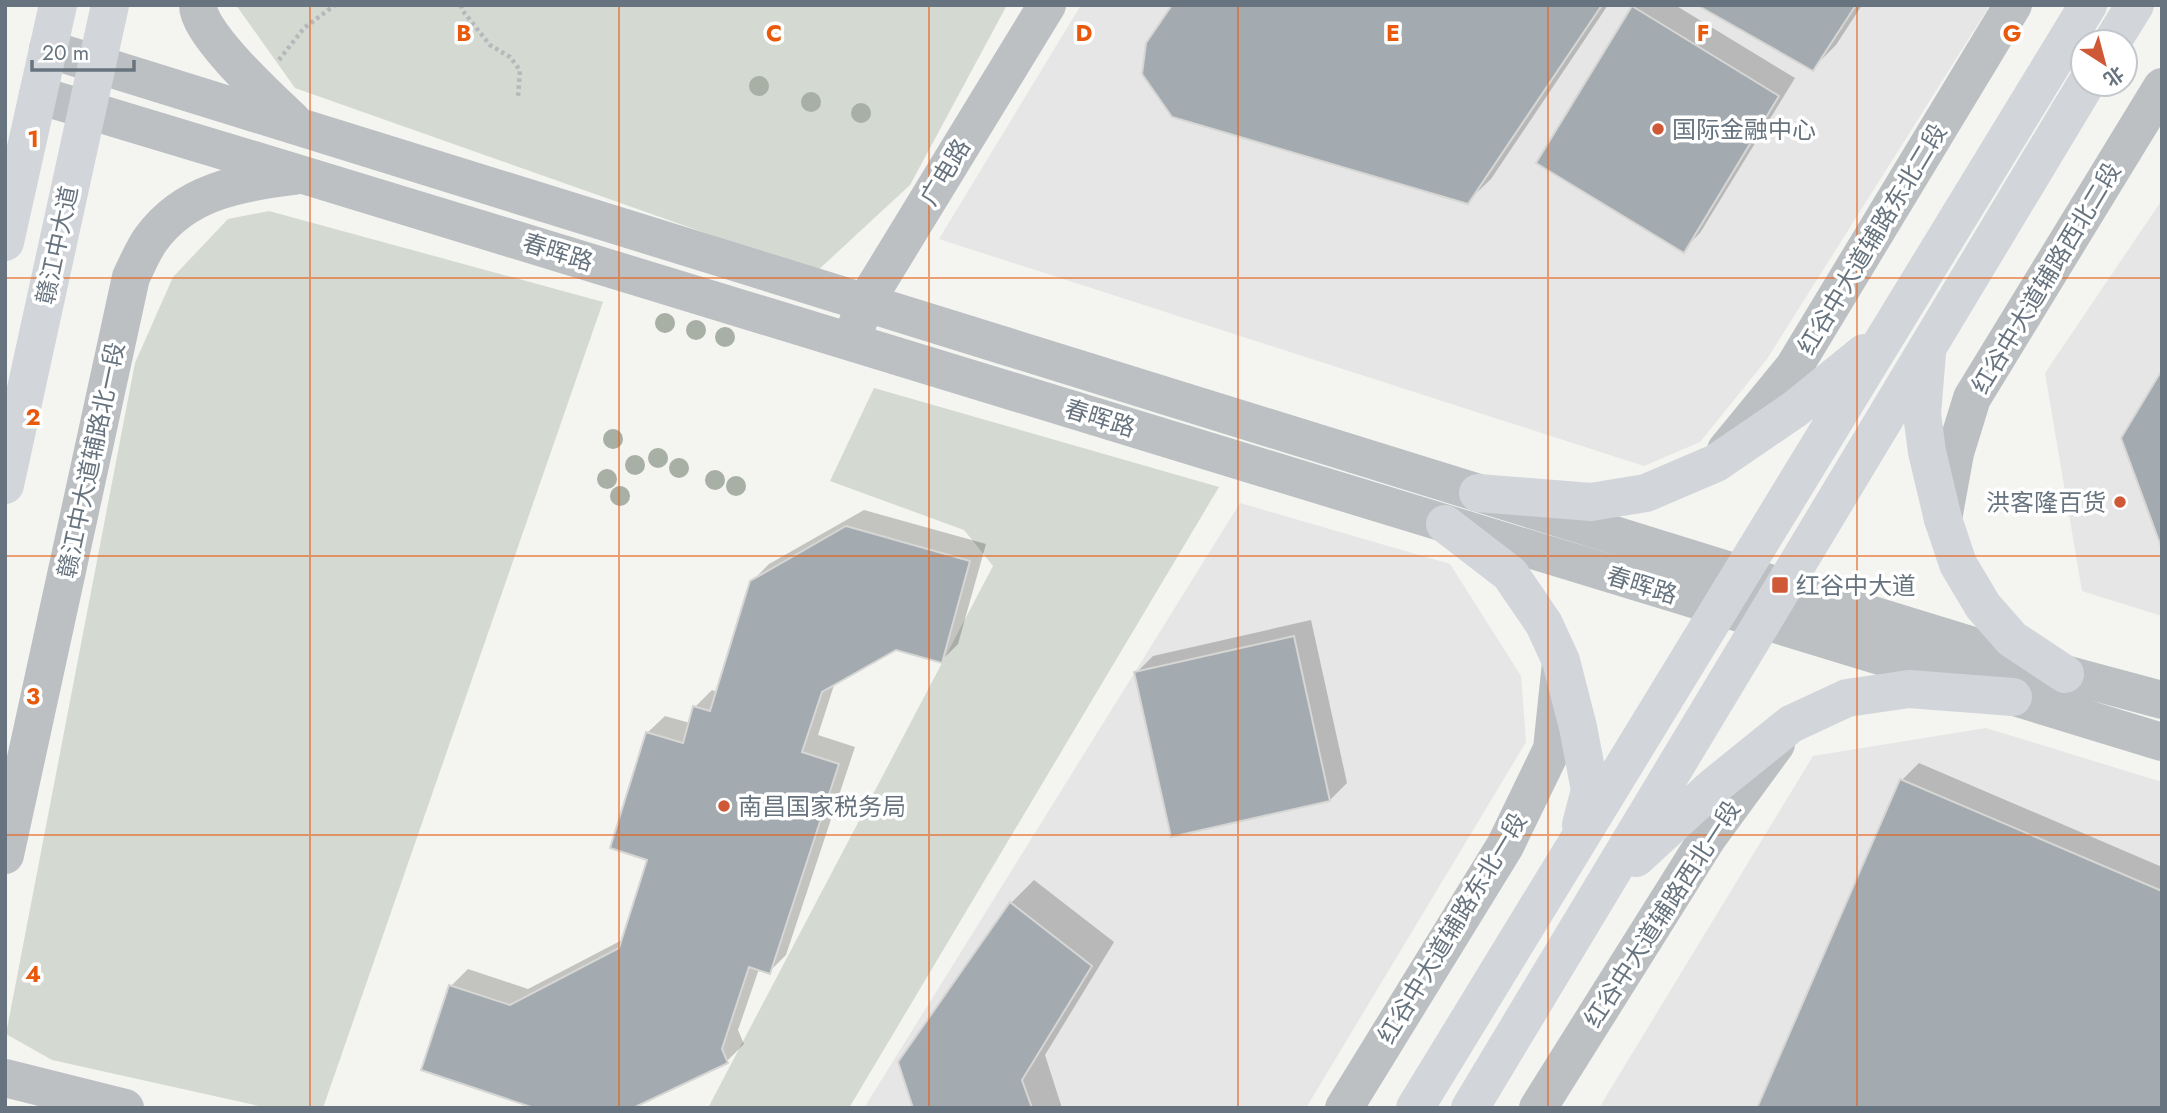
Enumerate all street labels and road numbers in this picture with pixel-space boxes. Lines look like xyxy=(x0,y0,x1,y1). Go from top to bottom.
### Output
street label: 红谷中大道辅路东北二段 xyxy=(1789,117,1955,361)
street label: 广电路 xyxy=(911,132,979,212)
street label: 红谷中大道辅路西北二段 xyxy=(1963,156,2129,400)
street label: 赣江中大道 xyxy=(27,183,87,307)
street label: 春晖路 xyxy=(518,225,598,279)
street label: 赣江中大道辅路北一段 xyxy=(49,339,133,581)
street label: 春晖路 xyxy=(1060,391,1140,445)
street label: 春晖路 xyxy=(1602,558,1682,612)
street label: 红谷中大道辅路西北一段 xyxy=(1575,794,1749,1034)
street label: 红谷中大道辅路东北一段 xyxy=(1369,806,1535,1050)

